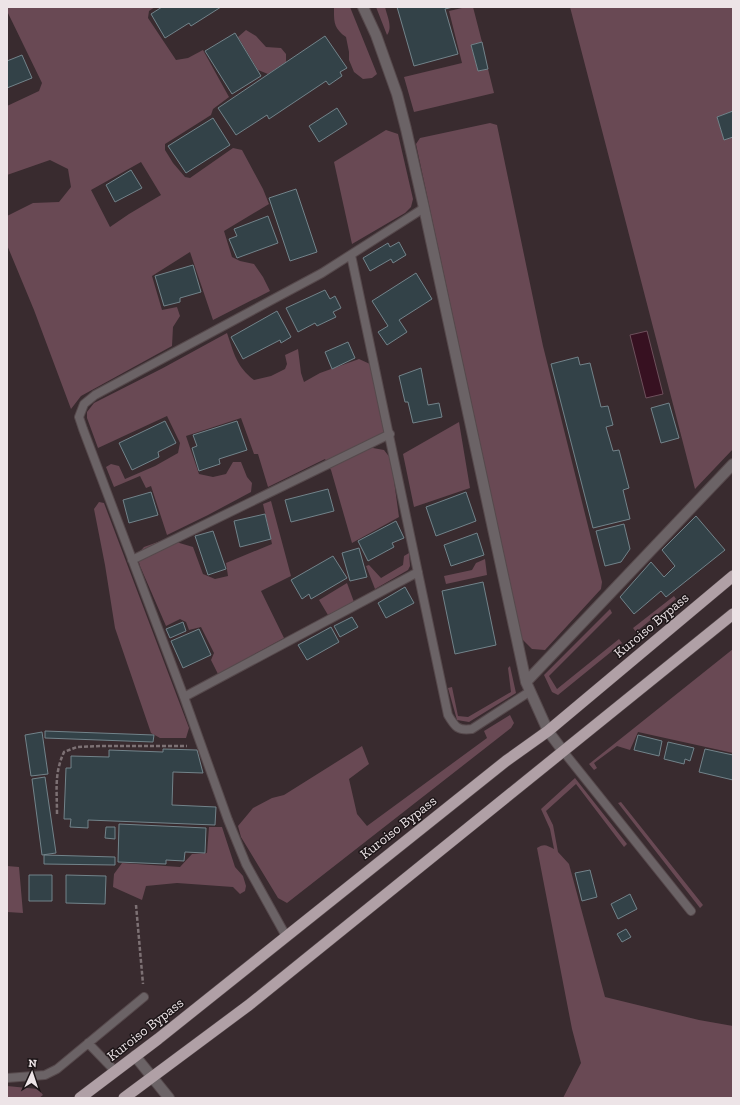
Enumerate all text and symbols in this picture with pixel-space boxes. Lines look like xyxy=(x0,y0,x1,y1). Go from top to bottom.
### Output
street label: Kuroiso Bypass xyxy=(610,589,692,662)
street label: Kuroiso Bypass xyxy=(357,792,440,863)
street label: Kuroiso Bypass xyxy=(104,994,187,1065)
north arrow xyxy=(12,1053,52,1093)
text: N xyxy=(28,1057,38,1070)

